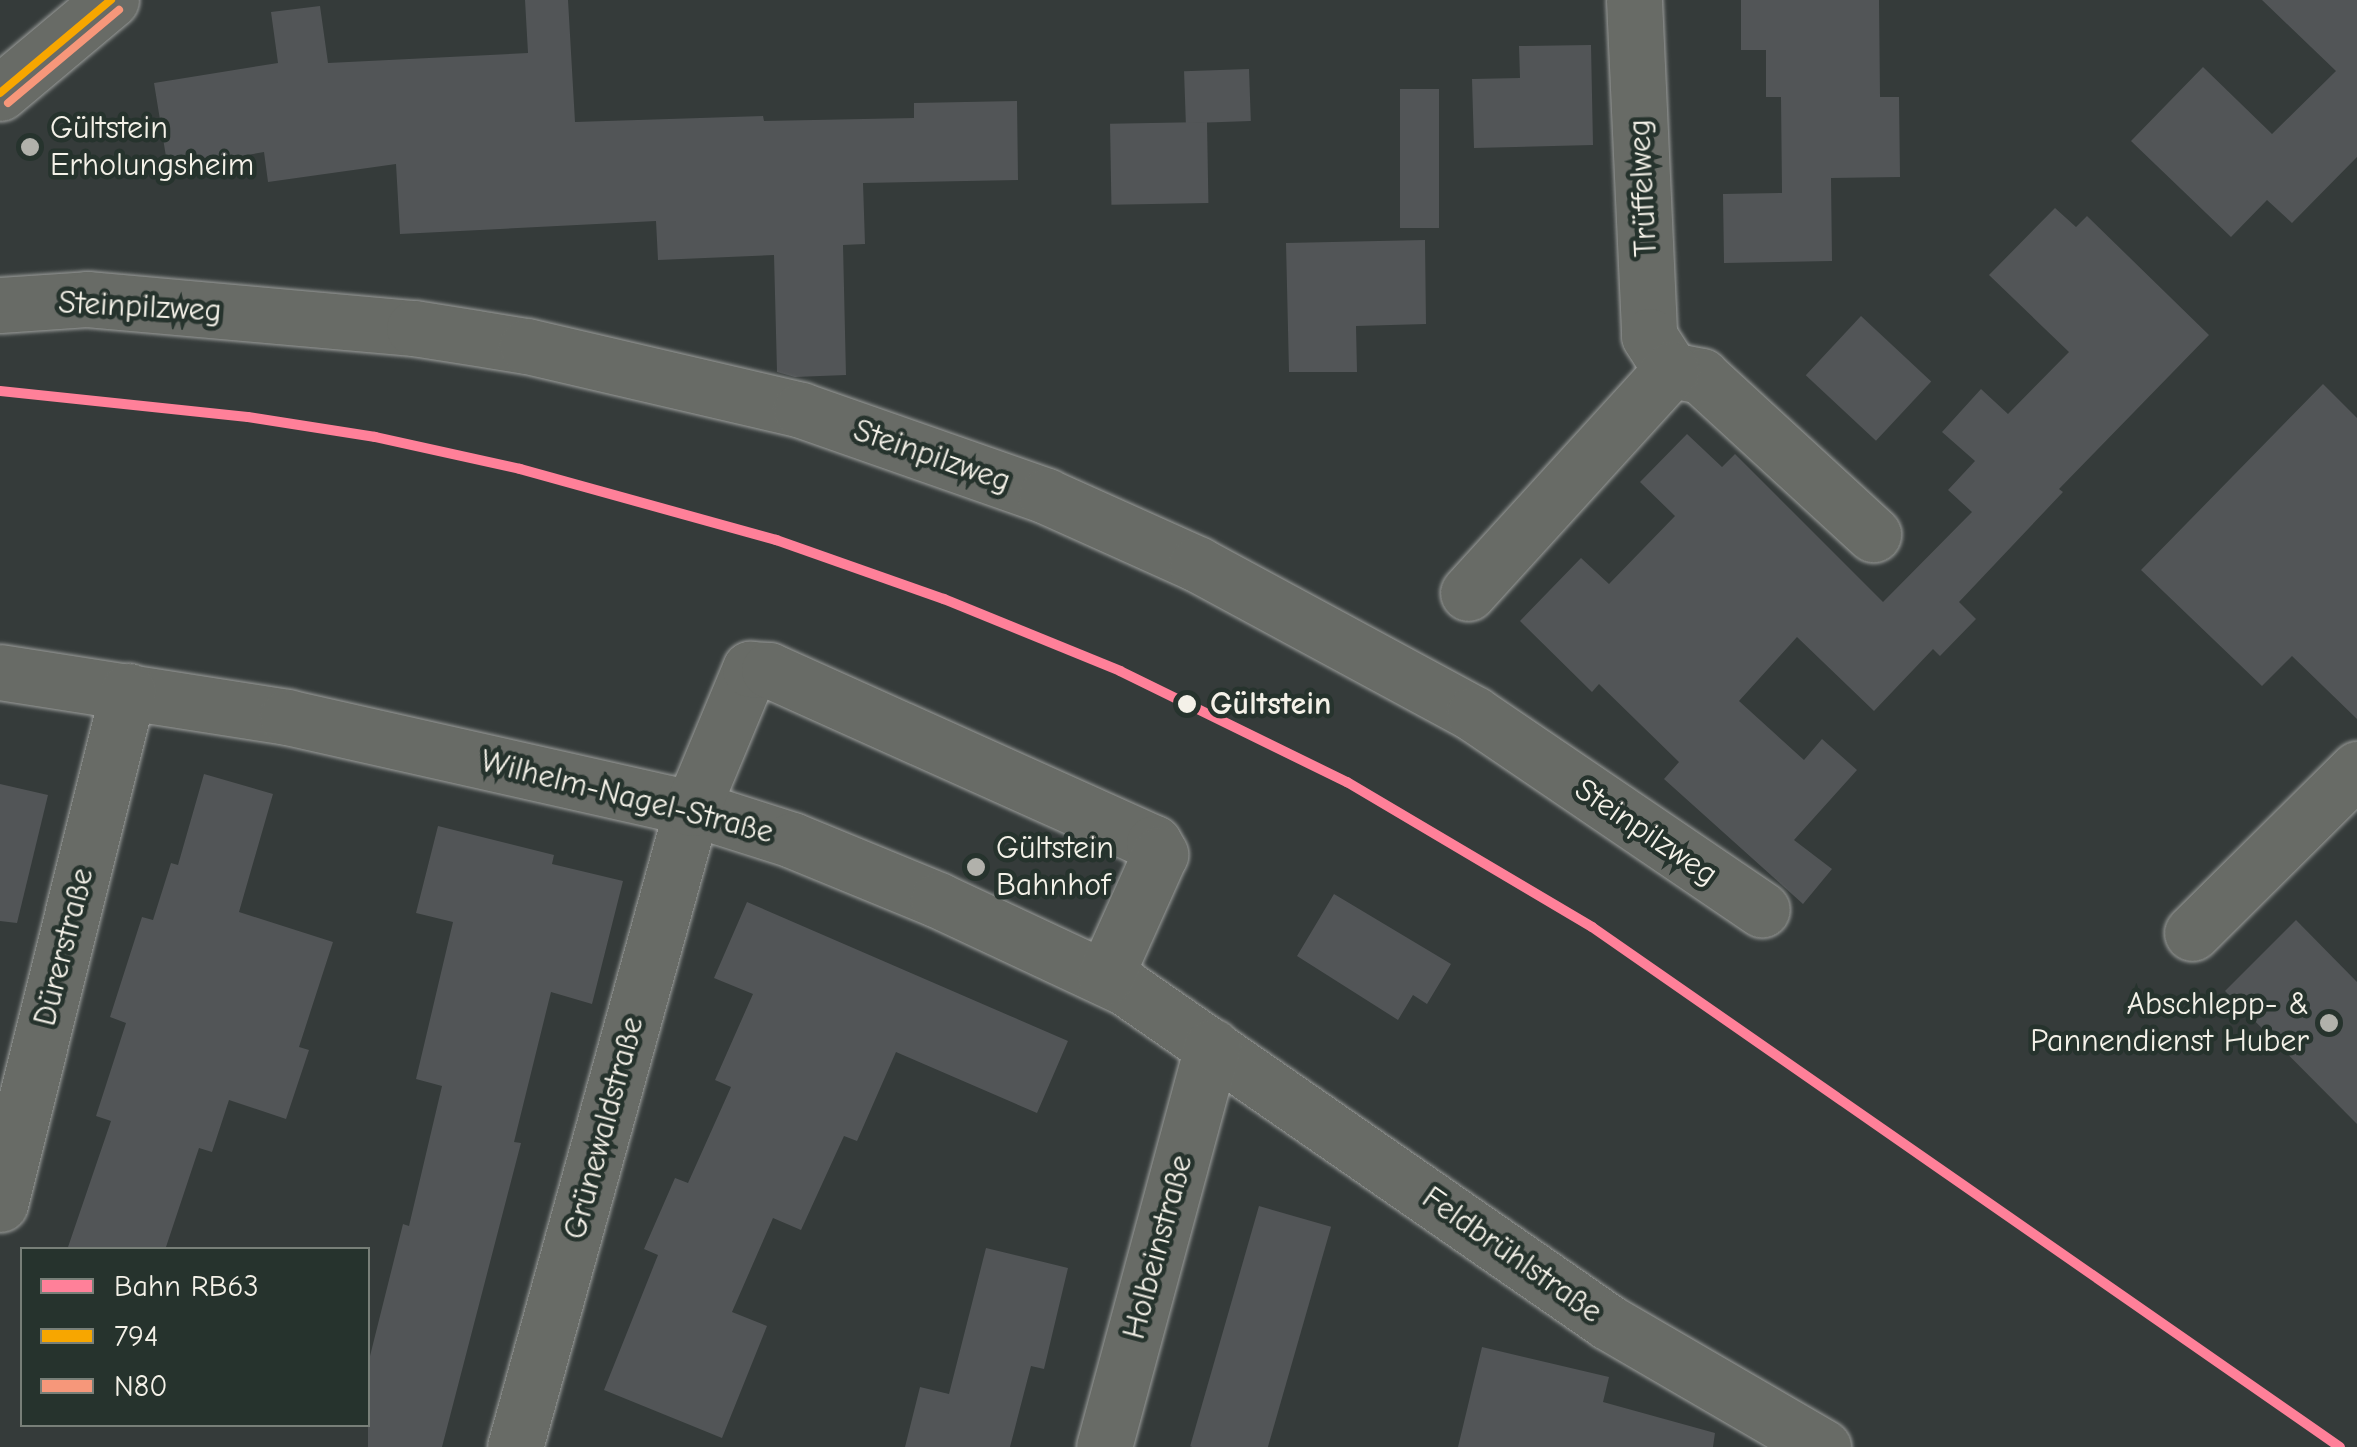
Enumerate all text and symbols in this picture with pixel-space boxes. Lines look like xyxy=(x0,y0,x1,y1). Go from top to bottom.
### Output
place label: Gültstein Erholungsheim xyxy=(50,110,254,185)
street label: Trüffelweg xyxy=(1620,118,1666,258)
marker: Gültstein Erholungsheim xyxy=(19,136,41,158)
street label: Steinpilzweg xyxy=(57,284,223,330)
street label: Steinpilzweg xyxy=(848,411,1016,501)
place label: Gültstein xyxy=(1210,685,1331,723)
marker: Gültstein xyxy=(1174,691,1200,717)
street label: Wilhelm-Nagel-Straße xyxy=(477,742,777,852)
street label: Steinpilzweg xyxy=(1567,770,1725,894)
place label: Gültstein Bahnhof xyxy=(996,830,1114,905)
marker: Gültstein Bahnhof xyxy=(965,856,987,878)
street label: Dürerstraße xyxy=(26,864,102,1030)
place label: Abschlepp- & Pannendienst Huber xyxy=(2030,986,2309,1061)
marker: Abschlepp- & Pannendienst Huber xyxy=(2318,1012,2340,1034)
street label: Grünewaldstraße xyxy=(556,1013,652,1243)
street label: Holbeinstraße xyxy=(1115,1151,1201,1343)
street label: Feldbrühlstraße xyxy=(1415,1179,1609,1331)
legend xyxy=(20,1247,370,1427)
text: Bahn RB63 xyxy=(114,1269,259,1304)
text: 794 xyxy=(114,1319,159,1354)
text: N80 xyxy=(114,1369,167,1404)

